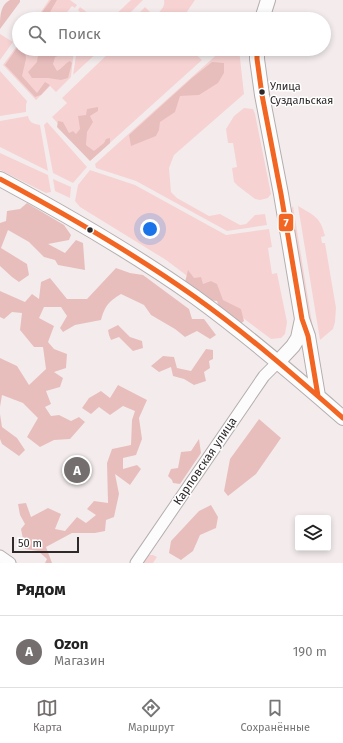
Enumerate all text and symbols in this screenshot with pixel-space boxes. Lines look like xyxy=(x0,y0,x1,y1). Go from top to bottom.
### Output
search box xyxy=(12,12,331,56)
icon: search xyxy=(26,23,48,45)
text: Поиск xyxy=(58,25,101,43)
place label: Улица Суздальская xyxy=(270,80,333,107)
marker: Улица Суздальская xyxy=(257,87,267,97)
line badge: 7 xyxy=(278,213,294,232)
text: 7 xyxy=(283,217,289,230)
your location xyxy=(140,219,160,239)
unlabelled marker xyxy=(85,225,95,235)
street label: Карповская улица xyxy=(170,414,240,508)
pin: A xyxy=(64,455,90,485)
map controls xyxy=(295,515,331,551)
button: layers xyxy=(295,515,331,551)
scale bar xyxy=(12,535,79,554)
text: 50 m xyxy=(18,537,42,550)
text: Рядом xyxy=(16,579,66,600)
text: Ozon xyxy=(54,635,88,653)
text: A xyxy=(25,644,33,659)
text: 190 m xyxy=(293,644,327,659)
text: Магазин xyxy=(54,653,105,668)
tab: Карта xyxy=(33,697,62,734)
tab: Маршрут xyxy=(128,697,175,734)
tab: Сохранённые xyxy=(240,697,310,734)

